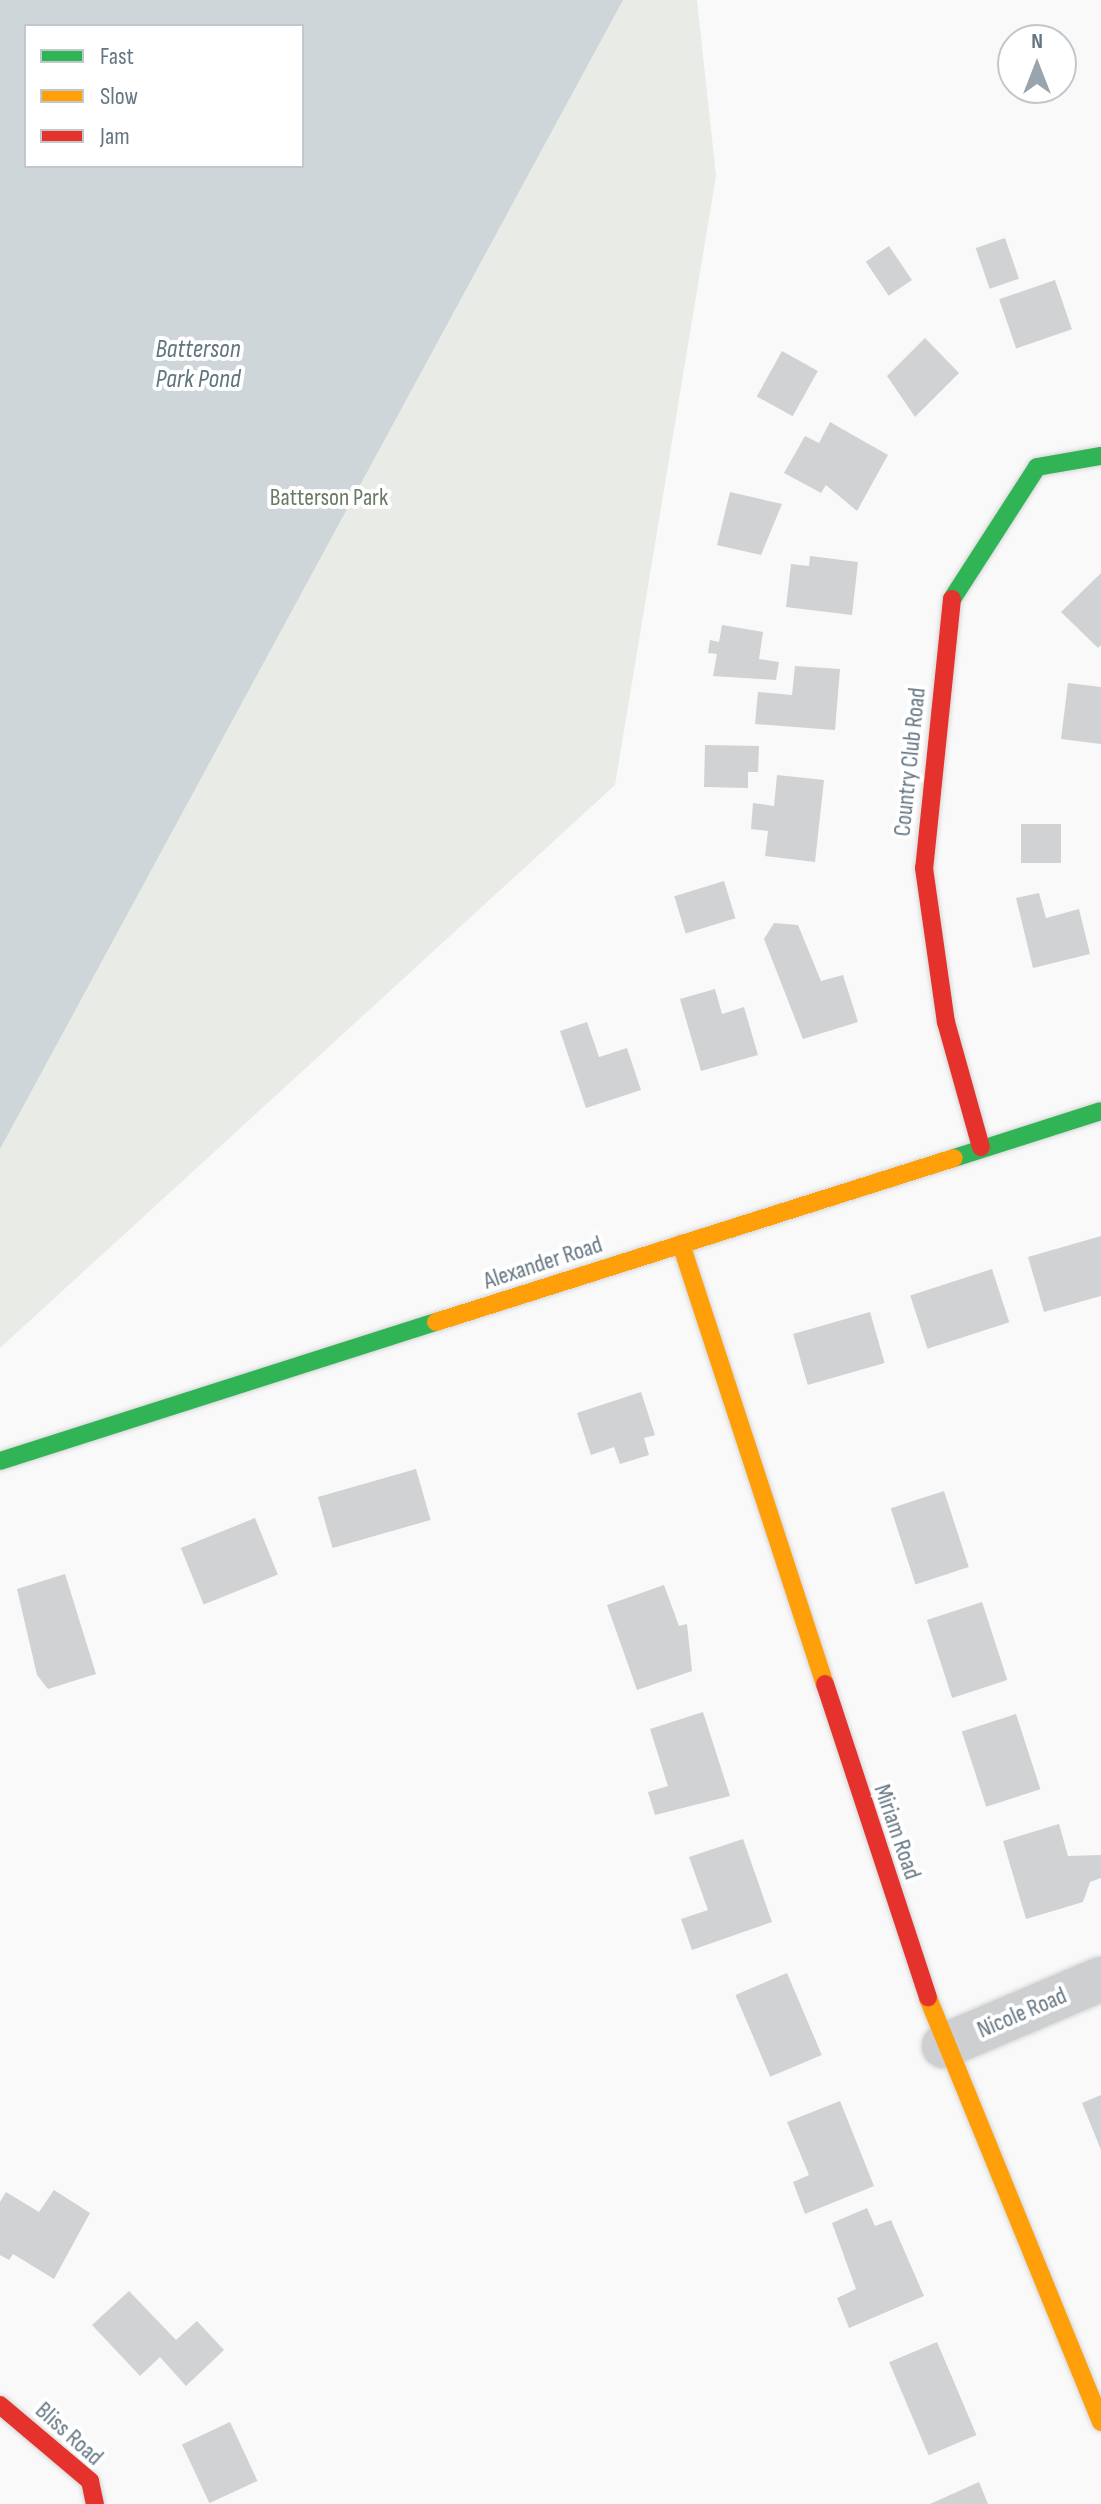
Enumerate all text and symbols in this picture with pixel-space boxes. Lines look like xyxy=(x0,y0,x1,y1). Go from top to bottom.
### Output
legend xyxy=(24,24,304,168)
north arrow xyxy=(997,24,1077,104)
text: N xyxy=(1031,28,1043,55)
text: Fast xyxy=(100,42,134,71)
text: Slow xyxy=(100,82,138,111)
text: Jam xyxy=(100,122,130,151)
water label: Batterson Park Pond xyxy=(155,334,241,396)
park label: Batterson Park xyxy=(270,484,388,512)
street label: Country Club Road xyxy=(888,686,932,838)
street label: Alexander Road xyxy=(480,1230,606,1296)
street label: Miriam Road xyxy=(867,1781,927,1883)
street label: Nicole Road xyxy=(973,1981,1071,2045)
street label: Bliss Road xyxy=(29,2396,109,2472)

